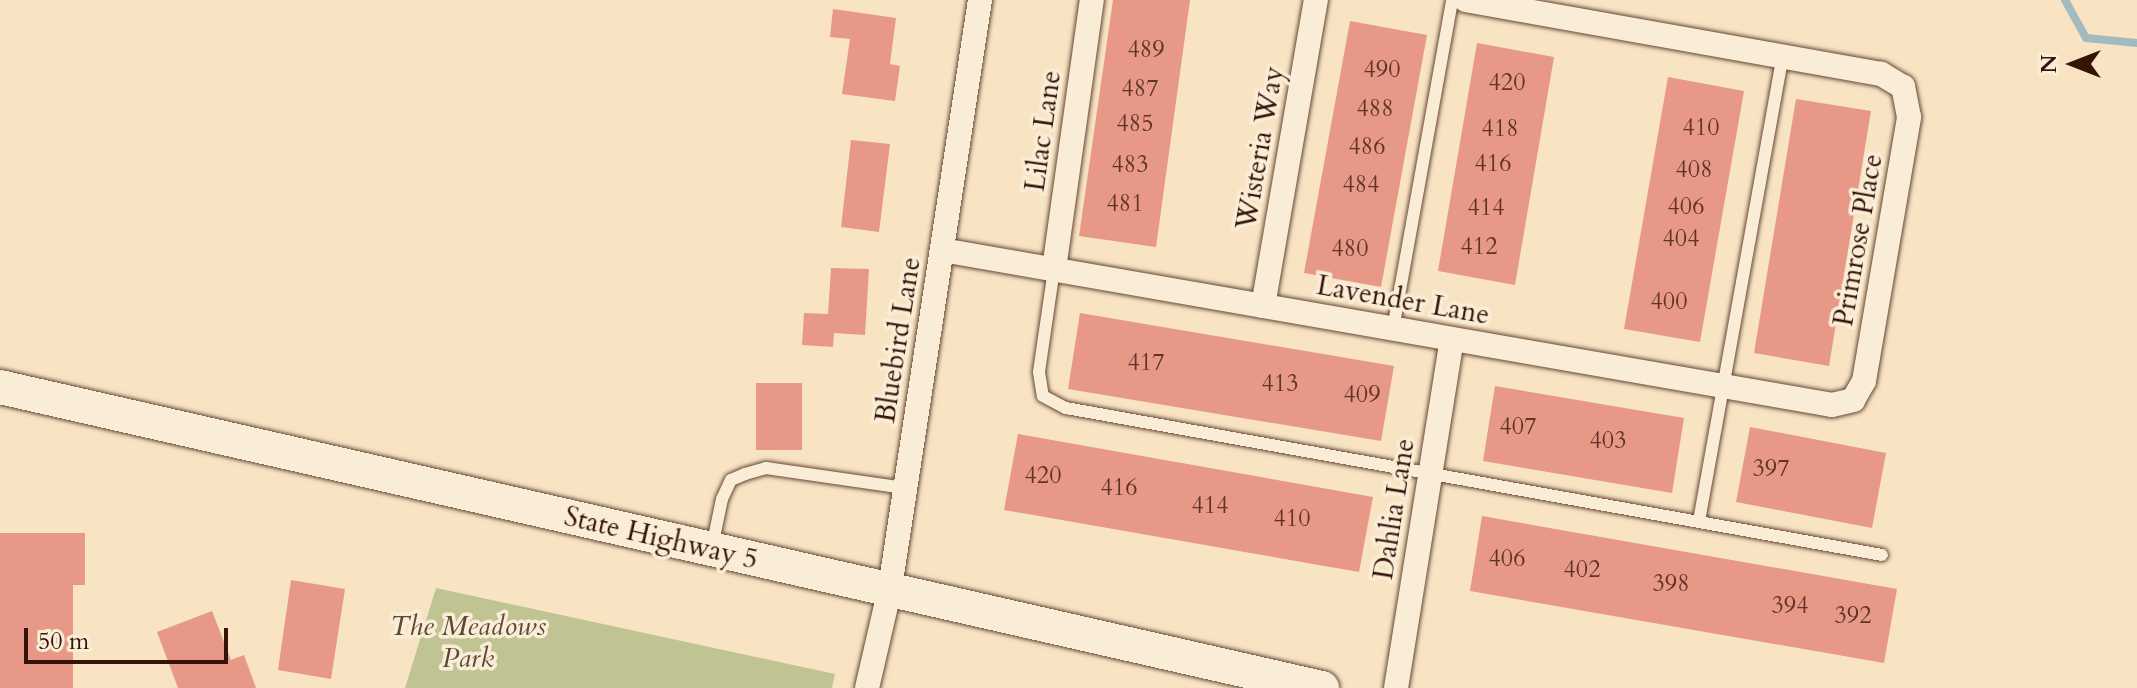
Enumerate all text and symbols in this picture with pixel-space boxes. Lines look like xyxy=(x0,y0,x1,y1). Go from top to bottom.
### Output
north arrow xyxy=(2033,24,2113,104)
house number: 489 xyxy=(1128,36,1164,64)
text: N xyxy=(2034,54,2064,74)
house number: 490 xyxy=(1364,56,1400,84)
street label: Wisteria Way xyxy=(1229,64,1291,232)
street label: Lilac Lane xyxy=(1018,68,1068,194)
house number: 420 xyxy=(1489,69,1525,97)
house number: 487 xyxy=(1122,75,1158,103)
house number: 488 xyxy=(1357,95,1393,123)
house number: 485 xyxy=(1117,110,1153,138)
house number: 410 xyxy=(1683,114,1719,142)
house number: 418 xyxy=(1482,115,1518,143)
house number: 486 xyxy=(1349,133,1385,161)
house number: 416 xyxy=(1475,150,1511,178)
house number: 483 xyxy=(1112,151,1148,179)
street label: Primrose Place xyxy=(1826,151,1890,329)
house number: 408 xyxy=(1676,156,1712,184)
house number: 484 xyxy=(1343,171,1379,199)
house number: 481 xyxy=(1107,190,1143,218)
house number: 406 xyxy=(1668,193,1704,221)
house number: 414 xyxy=(1468,194,1504,222)
house number: 404 xyxy=(1663,225,1699,253)
house number: 412 xyxy=(1461,233,1497,261)
house number: 480 xyxy=(1332,235,1368,263)
street label: Bluebird Lane xyxy=(868,255,928,425)
street label: Lavender Lane xyxy=(1314,268,1492,332)
house number: 400 xyxy=(1651,288,1687,316)
house number: 417 xyxy=(1128,349,1164,377)
house number: 413 xyxy=(1262,370,1298,398)
house number: 409 xyxy=(1344,381,1380,409)
house number: 407 xyxy=(1500,413,1536,441)
house number: 403 xyxy=(1590,427,1626,455)
street label: Dahlia Lane xyxy=(1366,436,1422,582)
house number: 397 xyxy=(1753,455,1789,483)
house number: 420 xyxy=(1025,462,1061,490)
house number: 416 xyxy=(1101,474,1137,502)
house number: 414 xyxy=(1192,492,1228,520)
street label: State Highway 5 xyxy=(561,499,761,577)
house number: 410 xyxy=(1274,505,1310,533)
house number: 406 xyxy=(1489,545,1525,573)
house number: 402 xyxy=(1564,556,1600,584)
house number: 398 xyxy=(1653,570,1689,598)
house number: 394 xyxy=(1772,592,1808,620)
house number: 392 xyxy=(1835,602,1871,630)
park label: The Meadows Park xyxy=(390,609,546,675)
scale bar xyxy=(28,612,232,662)
text: 50 m xyxy=(38,625,89,658)

